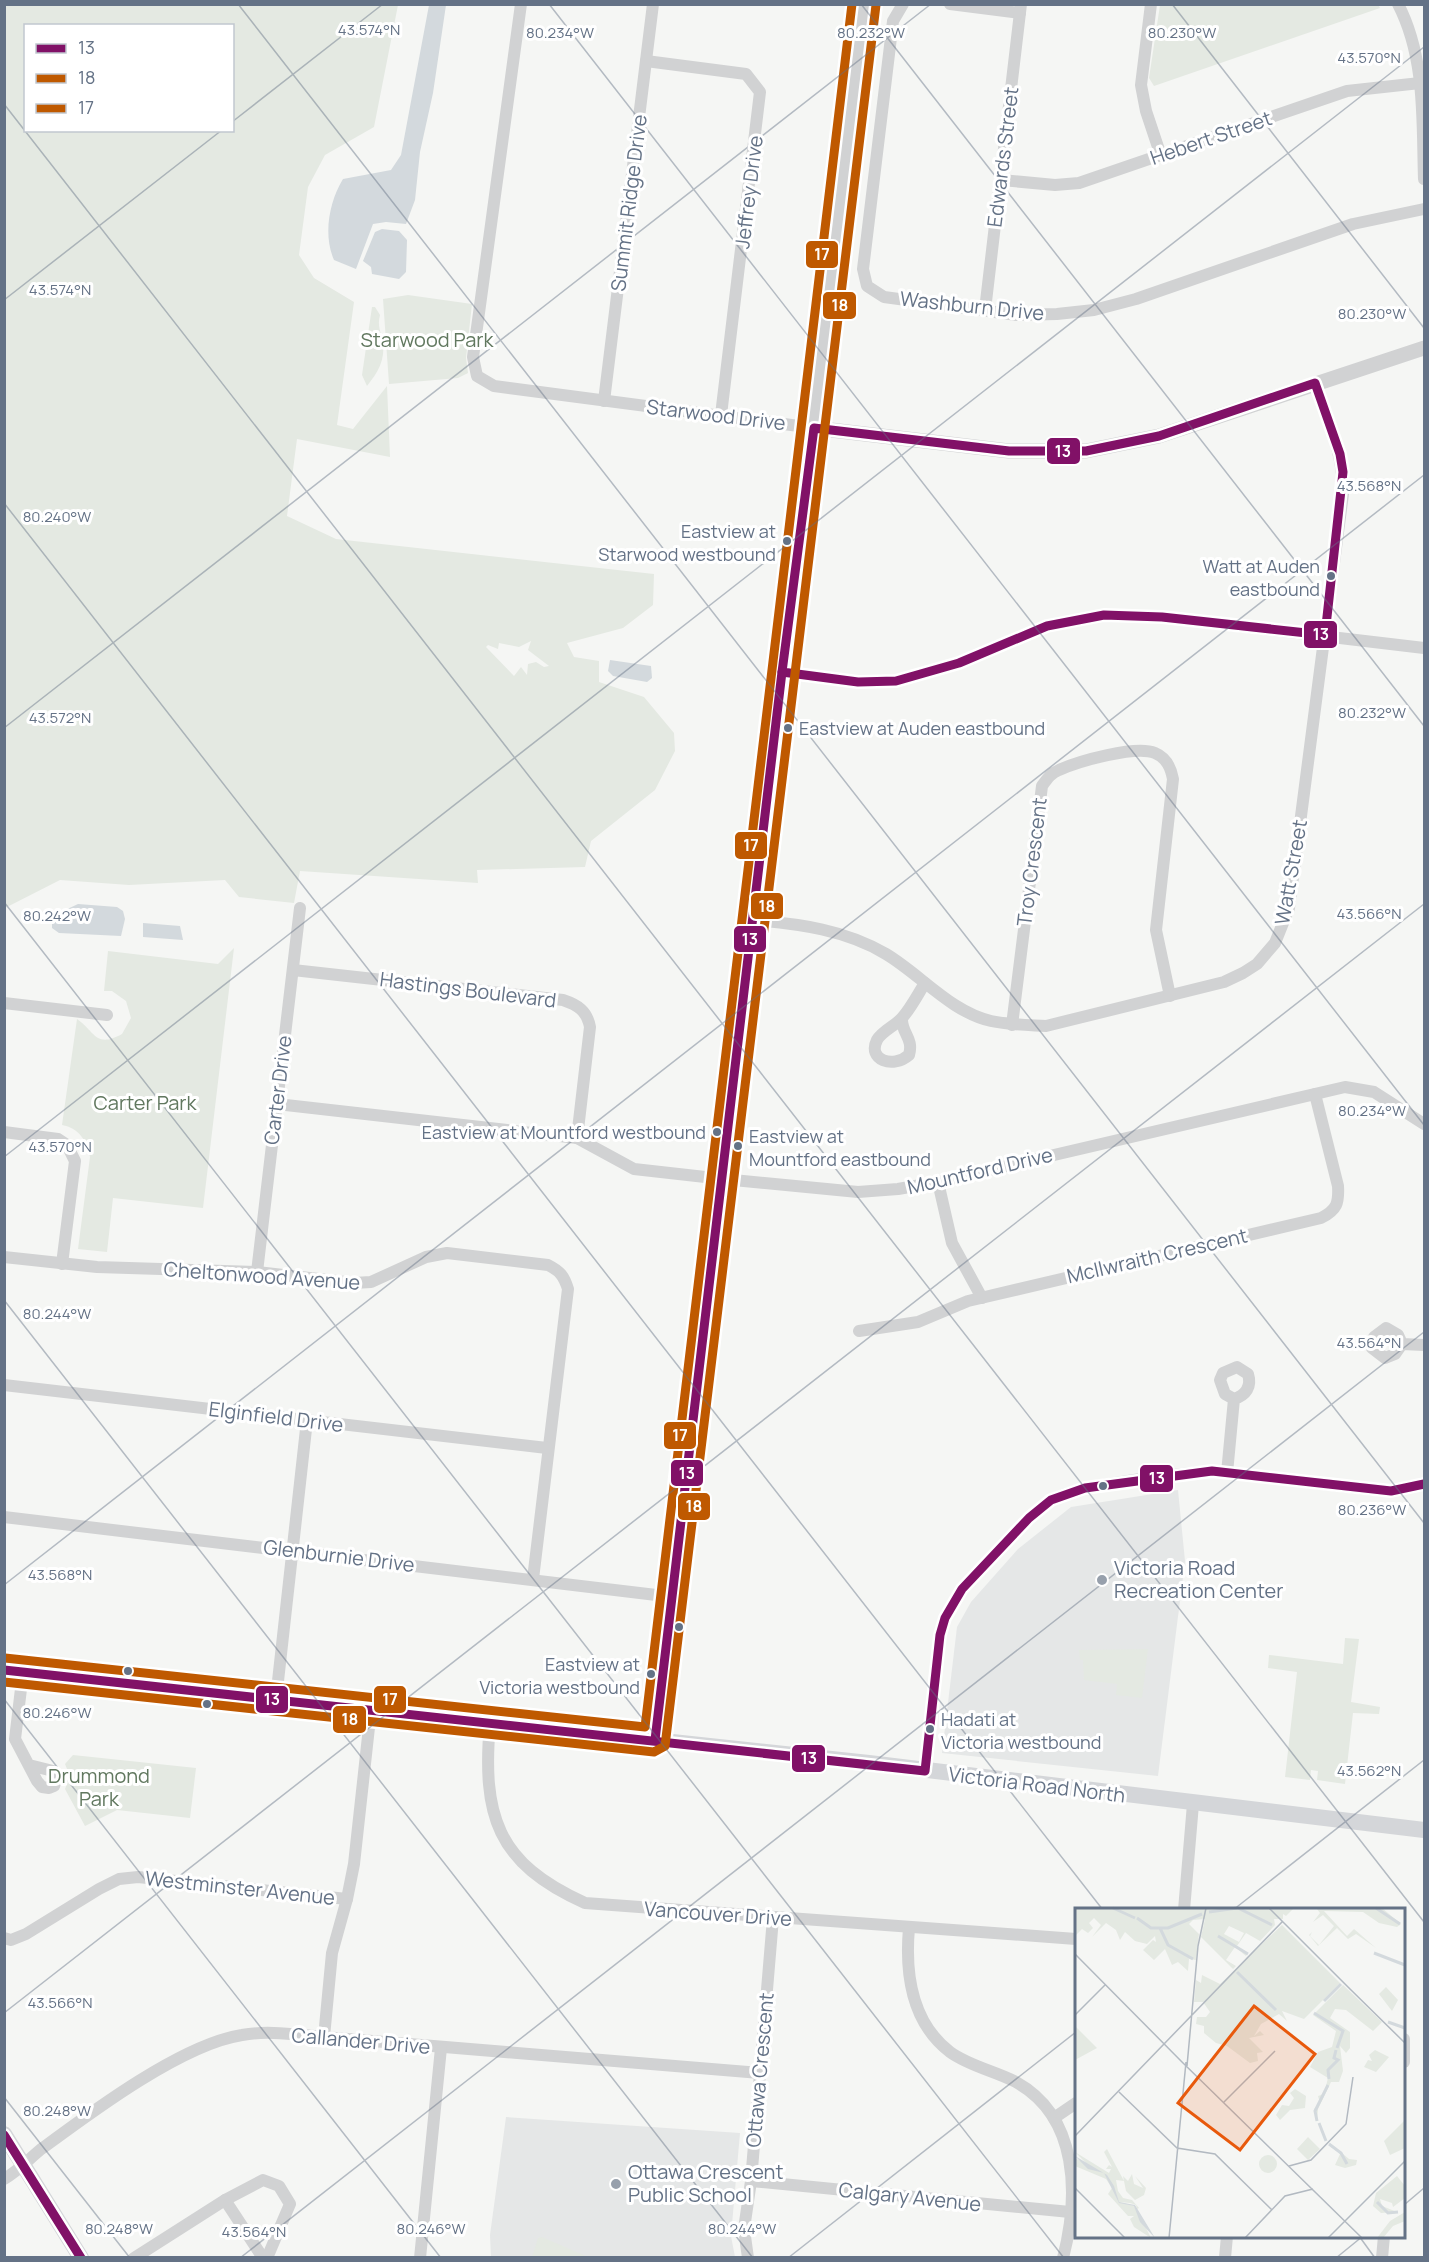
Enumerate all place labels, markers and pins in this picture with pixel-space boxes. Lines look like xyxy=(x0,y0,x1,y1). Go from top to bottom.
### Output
place label: Eastview at Starwood westbound xyxy=(598,519,776,566)
marker: Eastview at Starwood westbound xyxy=(781,535,793,547)
place label: Watt at Auden eastbound xyxy=(1203,554,1320,601)
marker: Watt at Auden eastbound xyxy=(1325,570,1337,582)
place label: Eastview at Auden eastbound xyxy=(799,716,1045,740)
marker: Eastview at Auden eastbound xyxy=(782,722,794,734)
place label: Eastview at Mountford westbound xyxy=(422,1120,706,1144)
place label: Eastview at Mountford eastbound xyxy=(749,1124,931,1171)
marker: Eastview at Mountford westbound xyxy=(711,1126,723,1138)
marker: Eastview at Mountford eastbound xyxy=(732,1140,744,1152)
unlabelled marker xyxy=(1097,1480,1109,1492)
place label: Victoria Road Recreation Center xyxy=(1114,1554,1283,1604)
marker: Victoria Road Recreation Center xyxy=(1095,1573,1109,1587)
unlabelled marker xyxy=(673,1621,685,1633)
place label: Eastview at Victoria westbound xyxy=(480,1652,640,1699)
unlabelled marker xyxy=(122,1665,134,1677)
marker: Eastview at Victoria westbound xyxy=(645,1668,657,1680)
unlabelled marker xyxy=(201,1698,213,1710)
place label: Hadati at Victoria westbound xyxy=(941,1707,1101,1754)
marker: Hadati at Victoria westbound xyxy=(924,1723,936,1735)
place label: Ottawa Crescent Public School xyxy=(628,2158,783,2208)
marker: Ottawa Crescent Public School xyxy=(609,2177,623,2191)

